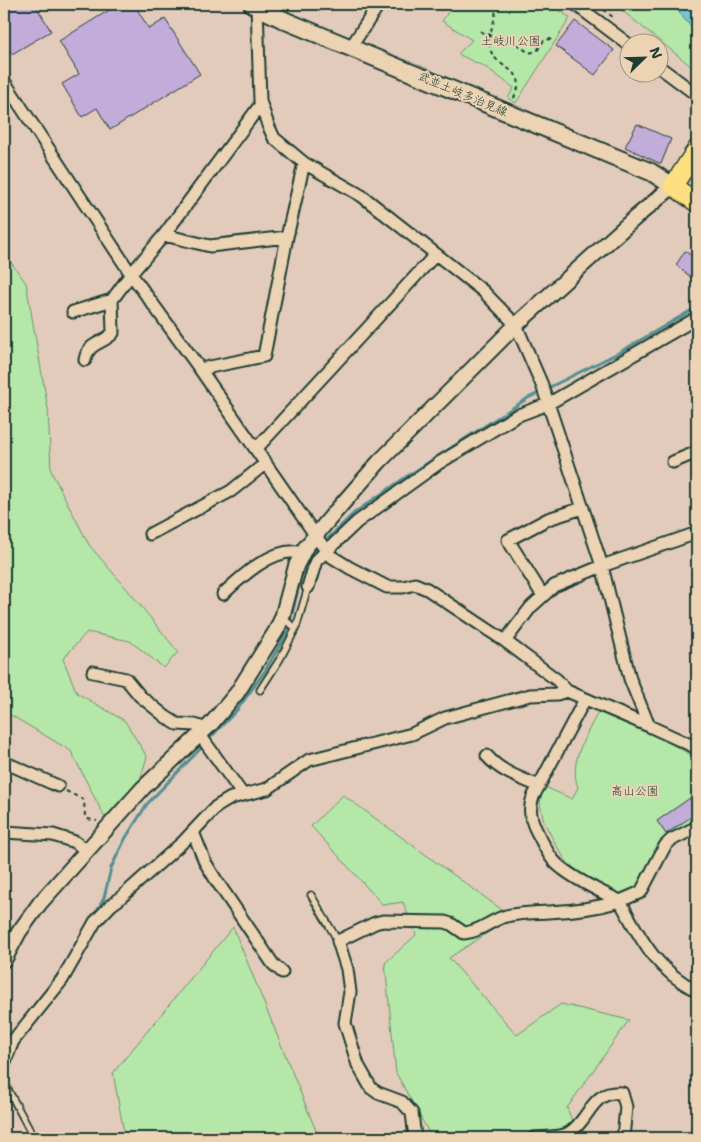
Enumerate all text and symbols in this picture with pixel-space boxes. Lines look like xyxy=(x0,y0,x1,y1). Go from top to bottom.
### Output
north arrow xyxy=(618,32,668,82)
park label: 土岐川公園 xyxy=(481,33,541,49)
text: N xyxy=(646,44,666,62)
street label: 武並土岐多治見線 xyxy=(416,68,510,120)
park label: 高山公園 xyxy=(611,783,659,799)

